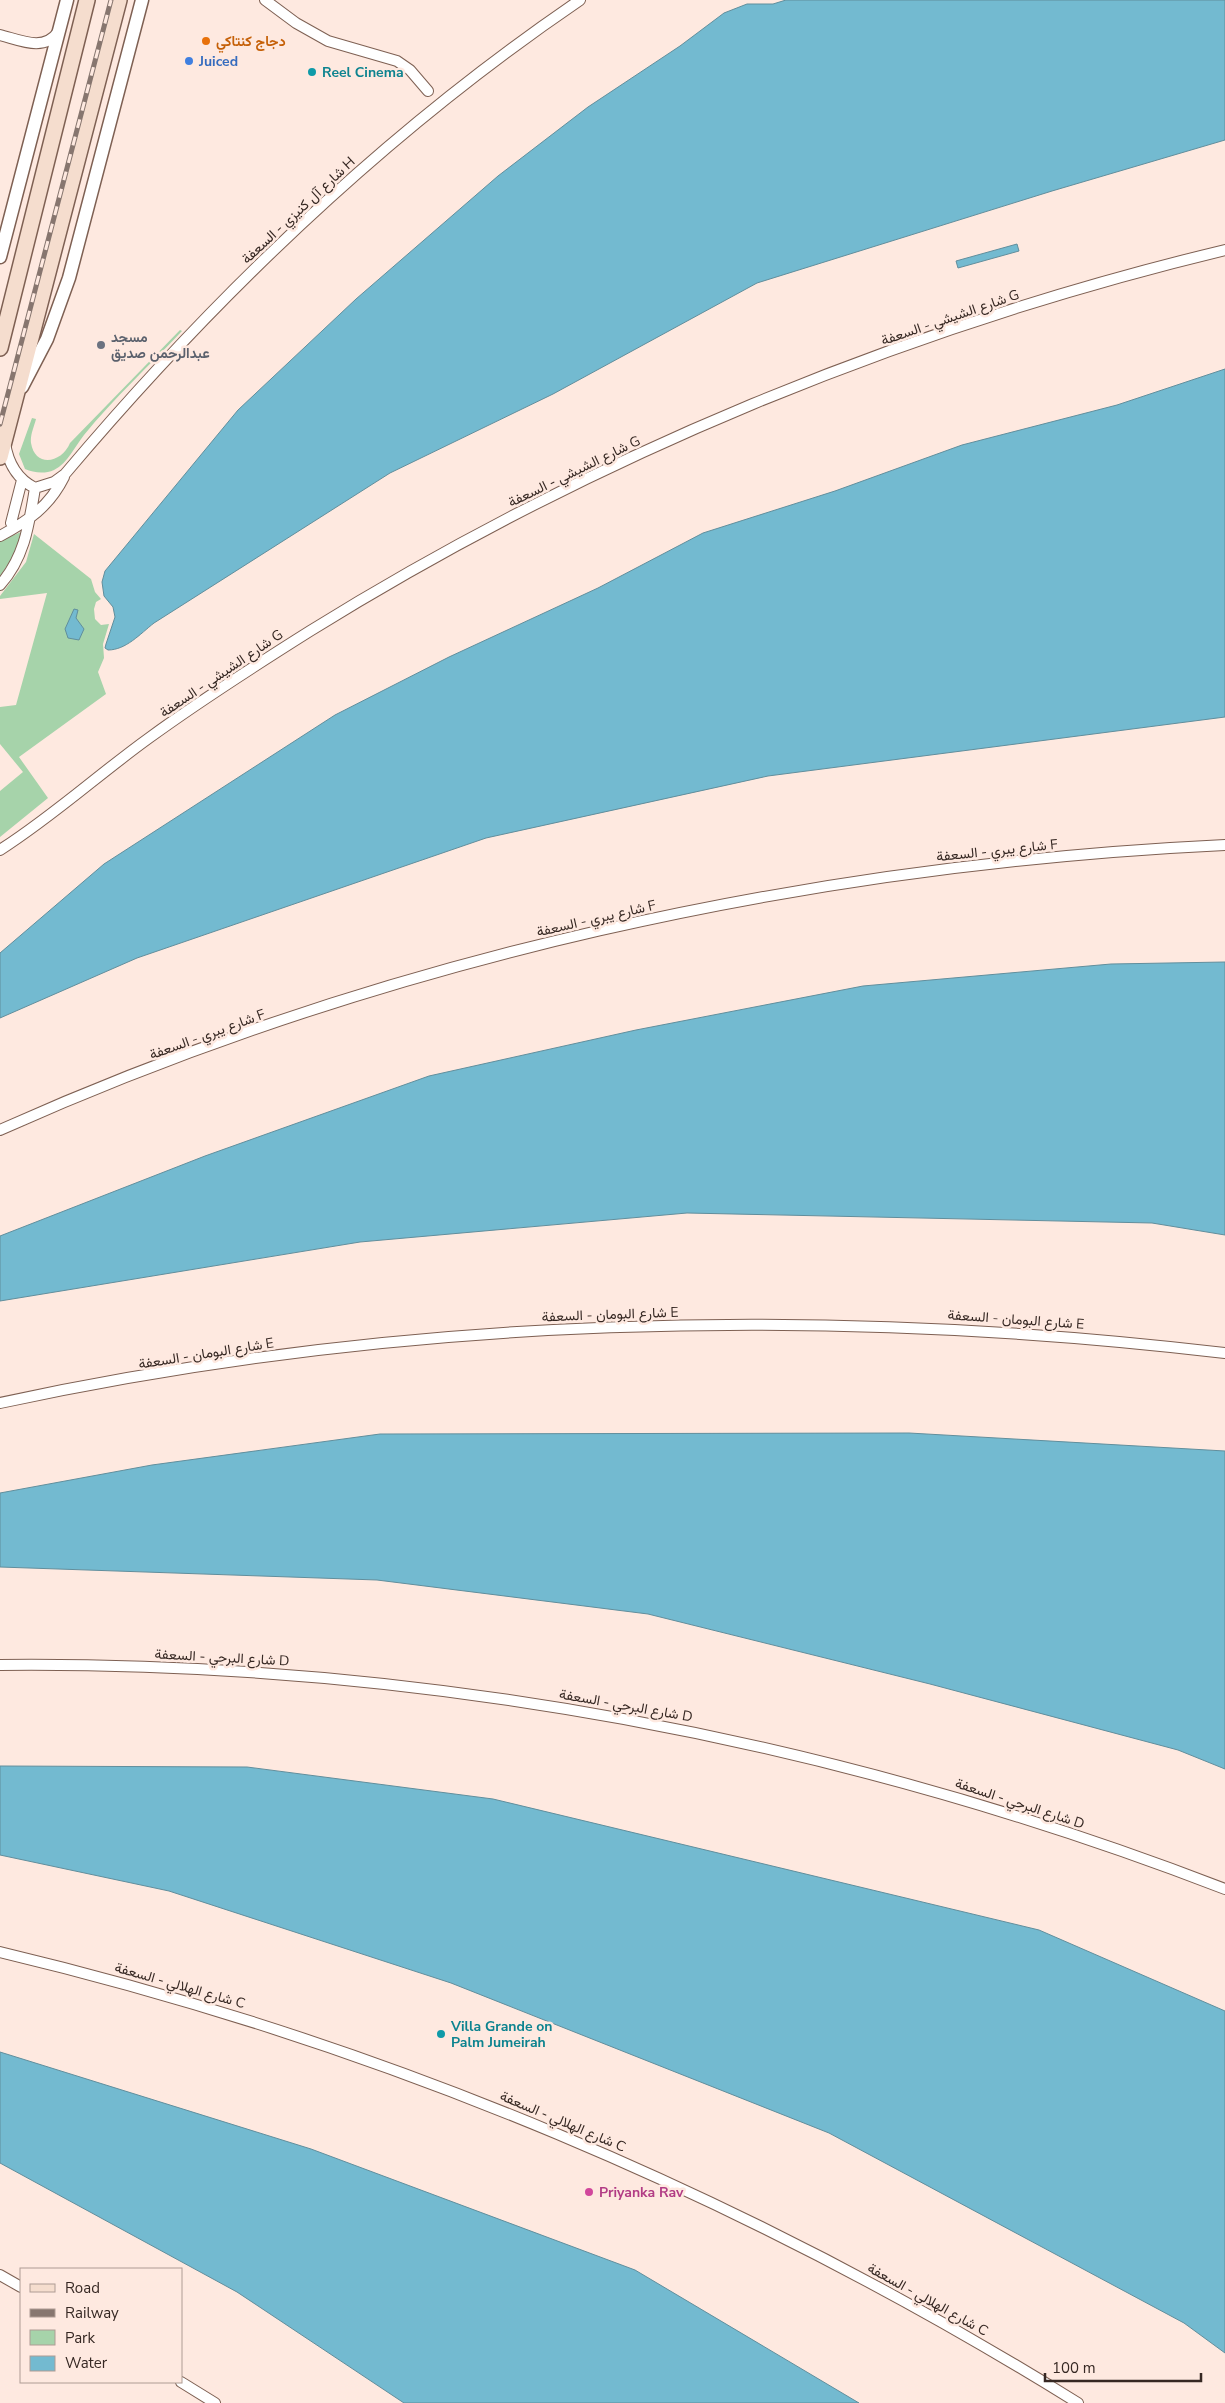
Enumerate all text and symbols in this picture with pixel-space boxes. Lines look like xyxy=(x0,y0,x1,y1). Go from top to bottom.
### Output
place label: دجاج كنتاكي xyxy=(216,32,286,53)
marker: دجاج كنتاكي xyxy=(200,35,212,47)
place label: Juiced xyxy=(198,52,238,71)
marker: Juiced xyxy=(183,55,195,67)
place label: Reel Cinema xyxy=(322,63,404,82)
marker: Reel Cinema xyxy=(306,66,318,78)
street label: شارع آل كنيزي - السعفة H xyxy=(237,153,361,270)
street label: شارع الشيشي - السعفة G xyxy=(878,285,1022,352)
place label: مسجد عبدالرحمن صديق xyxy=(111,328,210,363)
marker: مسجد عبدالرحمن صديق xyxy=(95,339,107,351)
street label: شارع الشيشي - السعفة G xyxy=(505,431,644,514)
street label: شارع الشيشي - السعفة G xyxy=(156,625,288,724)
street label: شارع يبري - السعفة F xyxy=(935,835,1059,868)
street label: شارع يبري - السعفة F xyxy=(535,895,658,943)
street label: شارع يبري - السعفة F xyxy=(147,1005,269,1066)
street label: شارع البومان - السعفة E xyxy=(541,1303,679,1327)
street label: شارع البومان - السعفة E xyxy=(947,1305,1085,1335)
street label: شارع البومان - السعفة E xyxy=(137,1333,275,1375)
street label: شارع البرحي - السعفة D xyxy=(154,1644,290,1673)
street label: شارع البرحي - السعفة D xyxy=(557,1684,694,1729)
street label: شارع البرحي - السعفة D xyxy=(952,1774,1087,1835)
street label: شارع الهلالي - السعفة C xyxy=(112,1958,247,2015)
place label: Villa Grande on Palm Jumeirah xyxy=(450,2017,553,2052)
marker: Villa Grande on Palm Jumeirah xyxy=(435,2028,447,2040)
street label: شارع الهلالي - السعفة C xyxy=(496,2086,629,2158)
place label: Priyanka Rav xyxy=(599,2183,684,2202)
marker: Priyanka Rav xyxy=(583,2186,595,2198)
street label: شارع الهلالي - السعفة C xyxy=(863,2258,991,2342)
legend xyxy=(20,2268,182,2383)
text: Road xyxy=(65,2278,100,2298)
text: Railway xyxy=(65,2303,119,2323)
text: Park xyxy=(65,2328,95,2348)
scale bar xyxy=(1045,2350,1201,2382)
text: Water xyxy=(65,2353,108,2373)
text: 100 m xyxy=(1052,2358,1096,2378)

